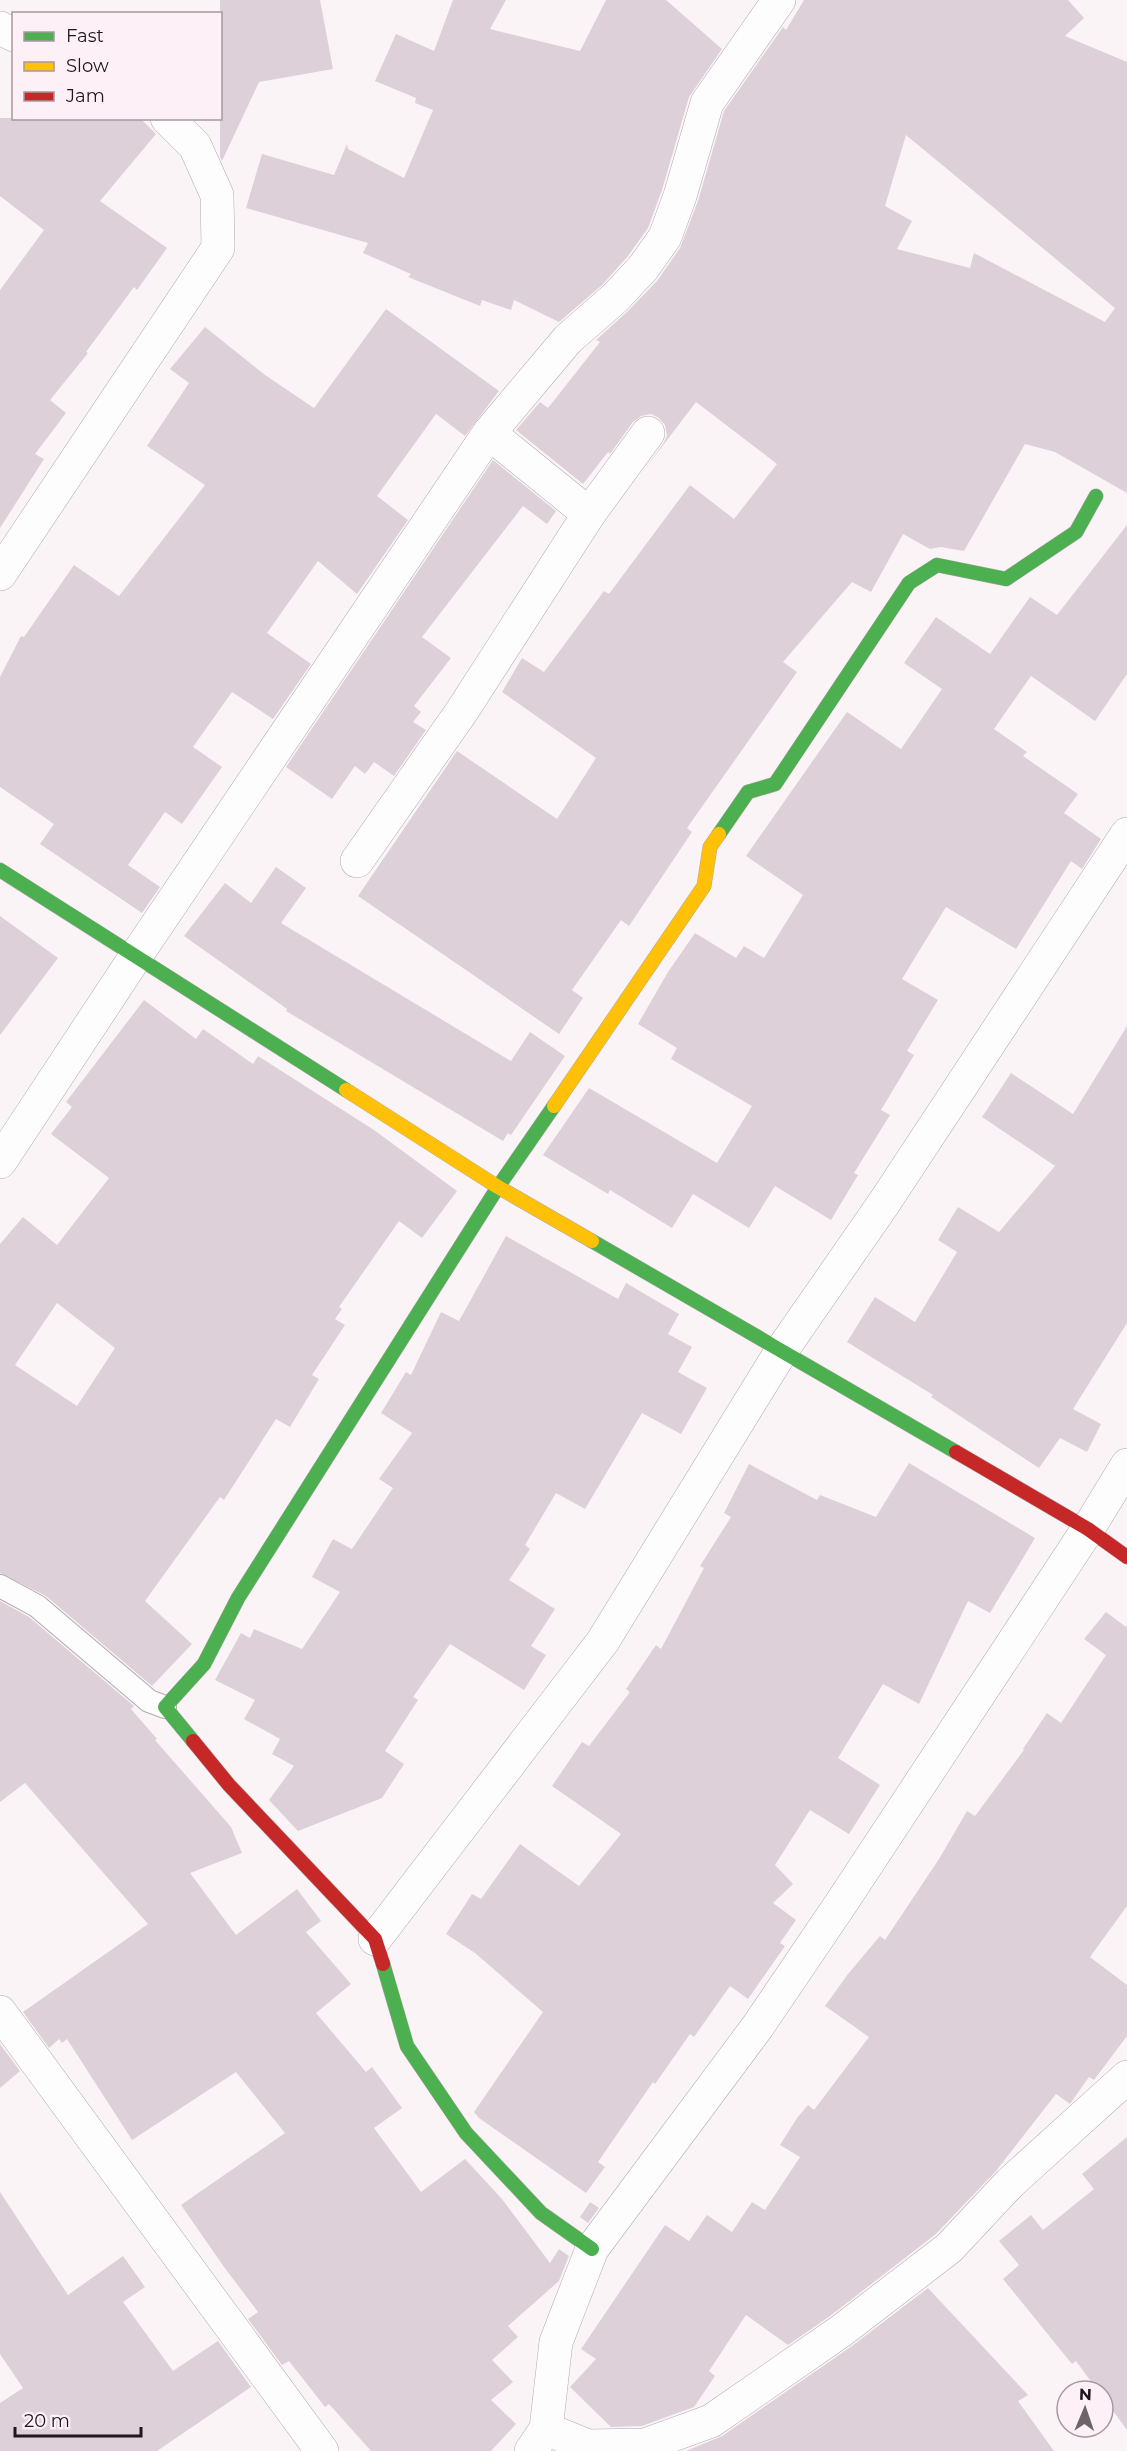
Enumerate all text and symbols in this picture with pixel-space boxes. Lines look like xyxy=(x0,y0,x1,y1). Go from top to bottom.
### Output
legend xyxy=(12,12,222,120)
text: Fast xyxy=(66,25,104,47)
text: Slow xyxy=(66,55,109,77)
text: Jam xyxy=(65,85,105,107)
north arrow xyxy=(1055,2379,1115,2439)
text: N xyxy=(1079,2385,1092,2404)
scale bar xyxy=(15,2400,141,2438)
text: 20 m xyxy=(24,2410,70,2432)

